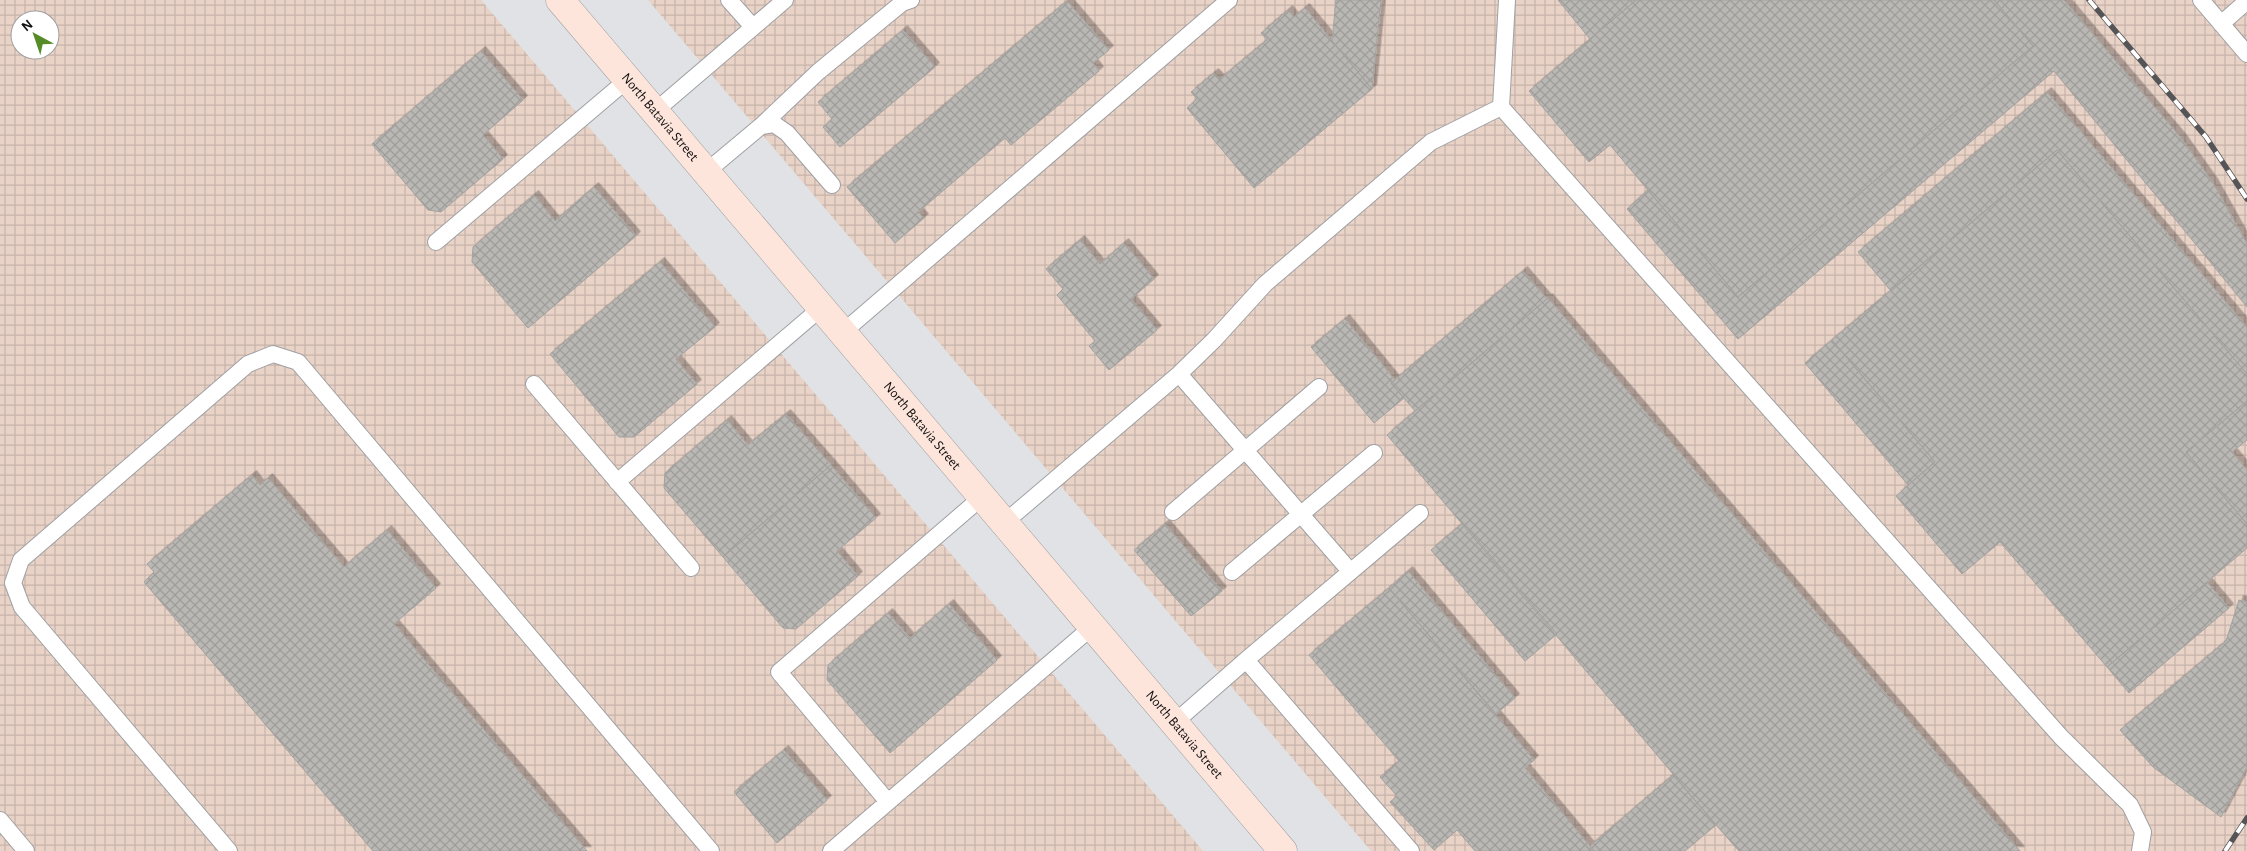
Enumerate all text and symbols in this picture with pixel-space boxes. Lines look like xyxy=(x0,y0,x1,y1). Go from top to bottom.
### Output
north arrow xyxy=(10,10,60,60)
text: N xyxy=(19,17,36,34)
street label: North Batavia Street xyxy=(619,71,701,164)
street label: North Batavia Street xyxy=(881,379,963,473)
street label: North Batavia Street xyxy=(1143,688,1226,782)

